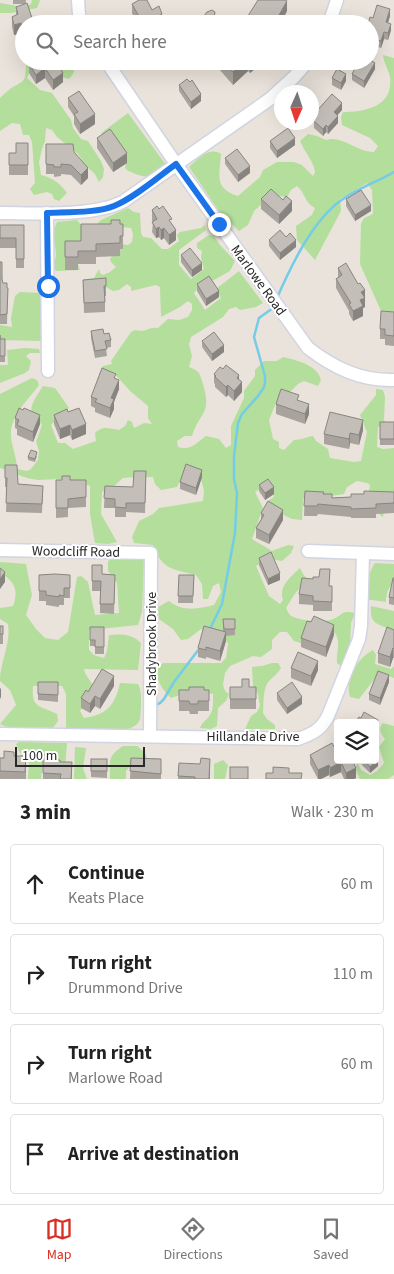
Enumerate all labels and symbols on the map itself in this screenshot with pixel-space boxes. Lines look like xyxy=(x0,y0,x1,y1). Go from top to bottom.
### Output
north arrow xyxy=(274,85,319,130)
route end xyxy=(208,213,231,236)
street label: Marlowe Road xyxy=(226,241,291,320)
route start xyxy=(37,275,60,298)
street label: Woodcliff Road xyxy=(32,541,120,563)
street label: Shadybrook Drive xyxy=(142,592,162,696)
street label: Hillandale Drive xyxy=(207,727,300,747)
scale bar xyxy=(15,744,145,767)

